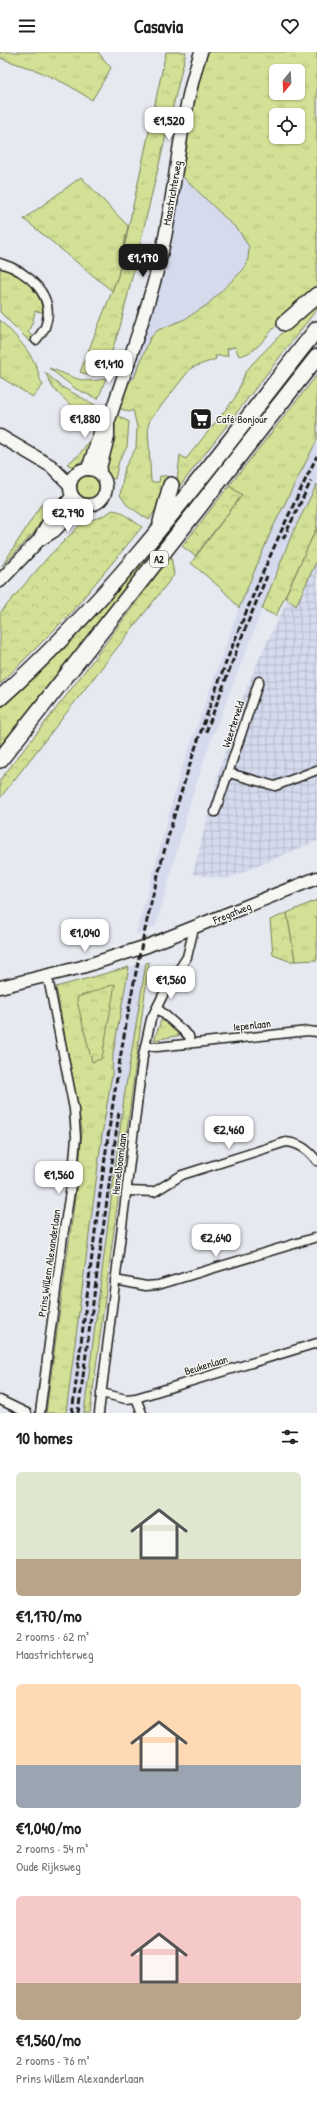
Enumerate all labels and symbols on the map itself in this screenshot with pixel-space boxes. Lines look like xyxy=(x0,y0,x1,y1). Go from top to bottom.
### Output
north arrow xyxy=(269,64,305,100)
pin: €1,520 xyxy=(136,107,202,141)
street label: Maastrichterweg xyxy=(159,159,185,226)
pin: €1,170 xyxy=(110,244,176,278)
pin: €1,410 xyxy=(76,350,142,384)
pin: €1,880 xyxy=(52,405,118,439)
supermarket icon: Café Bonjour xyxy=(188,406,214,432)
place label: Café Bonjour xyxy=(216,412,269,426)
pin: €2,790 xyxy=(35,499,101,533)
road number: A2 xyxy=(150,551,168,567)
street label: Weerterveld xyxy=(219,698,247,749)
street label: Fregatweg xyxy=(210,899,253,927)
pin: €1,040 xyxy=(52,919,118,953)
pin: €1,560 xyxy=(138,966,204,1000)
street label: Iepenlaan xyxy=(233,1016,271,1034)
pin: €2,460 xyxy=(196,1116,262,1150)
street label: Hemelboomlaan xyxy=(108,1132,130,1195)
pin: €1,560 xyxy=(26,1161,92,1195)
street label: Prins Willem Alexanderlaan xyxy=(35,1208,63,1318)
pin: €2,640 xyxy=(183,1224,249,1258)
street label: Beukenlaan xyxy=(183,1352,229,1378)

